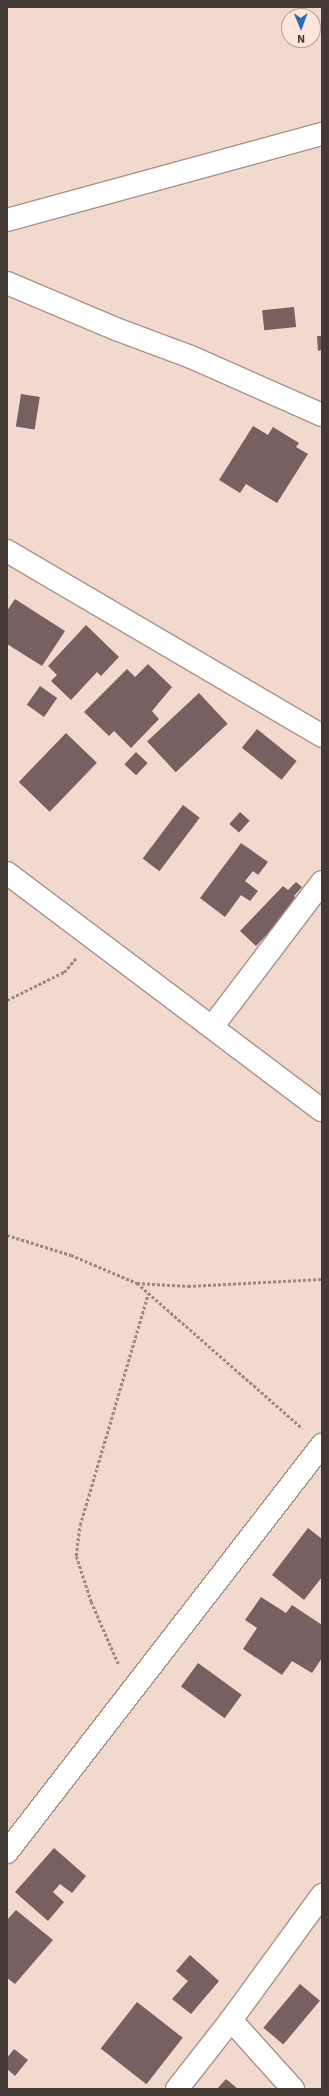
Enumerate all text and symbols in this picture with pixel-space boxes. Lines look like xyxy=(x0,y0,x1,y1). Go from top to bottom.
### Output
north arrow xyxy=(281,8,321,48)
text: N xyxy=(297,32,305,46)

